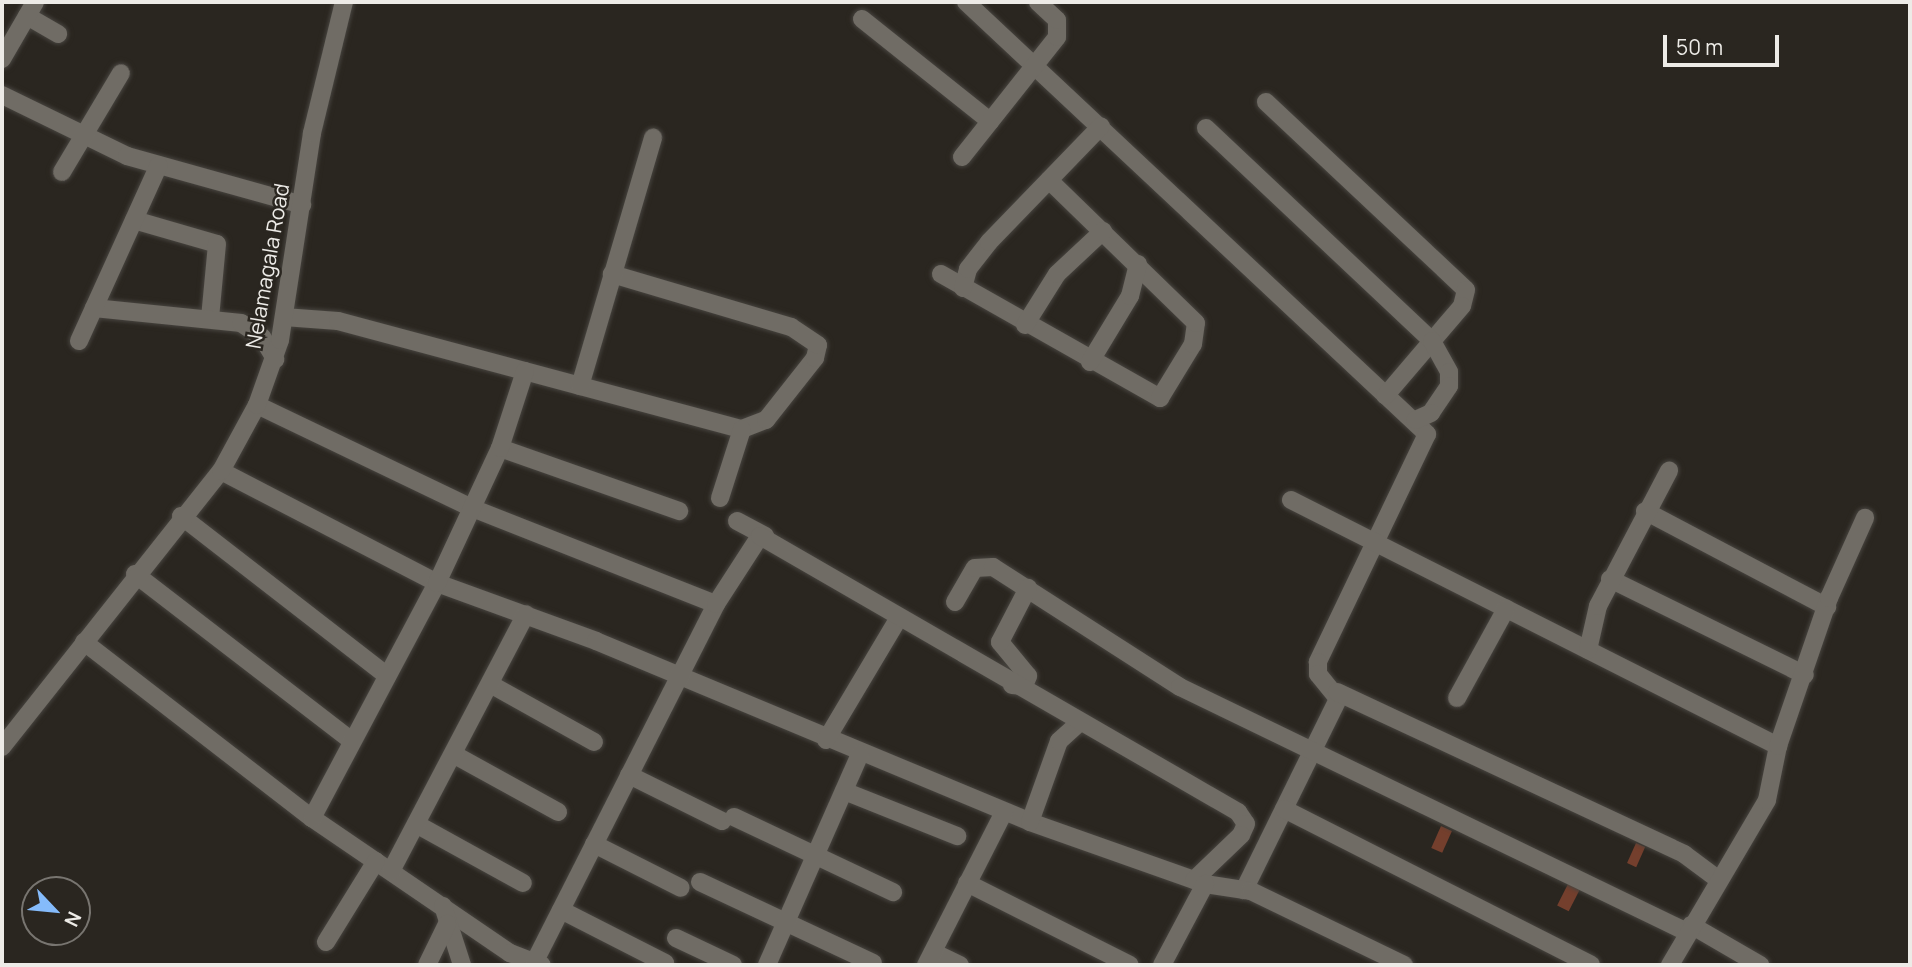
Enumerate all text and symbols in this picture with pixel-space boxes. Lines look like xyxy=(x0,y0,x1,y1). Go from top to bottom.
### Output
scale bar xyxy=(1667,21,1783,65)
text: 50 m xyxy=(1676,33,1723,61)
street label: Nelamagala Road xyxy=(240,181,294,351)
north arrow xyxy=(21,876,91,946)
text: N xyxy=(58,907,88,931)

